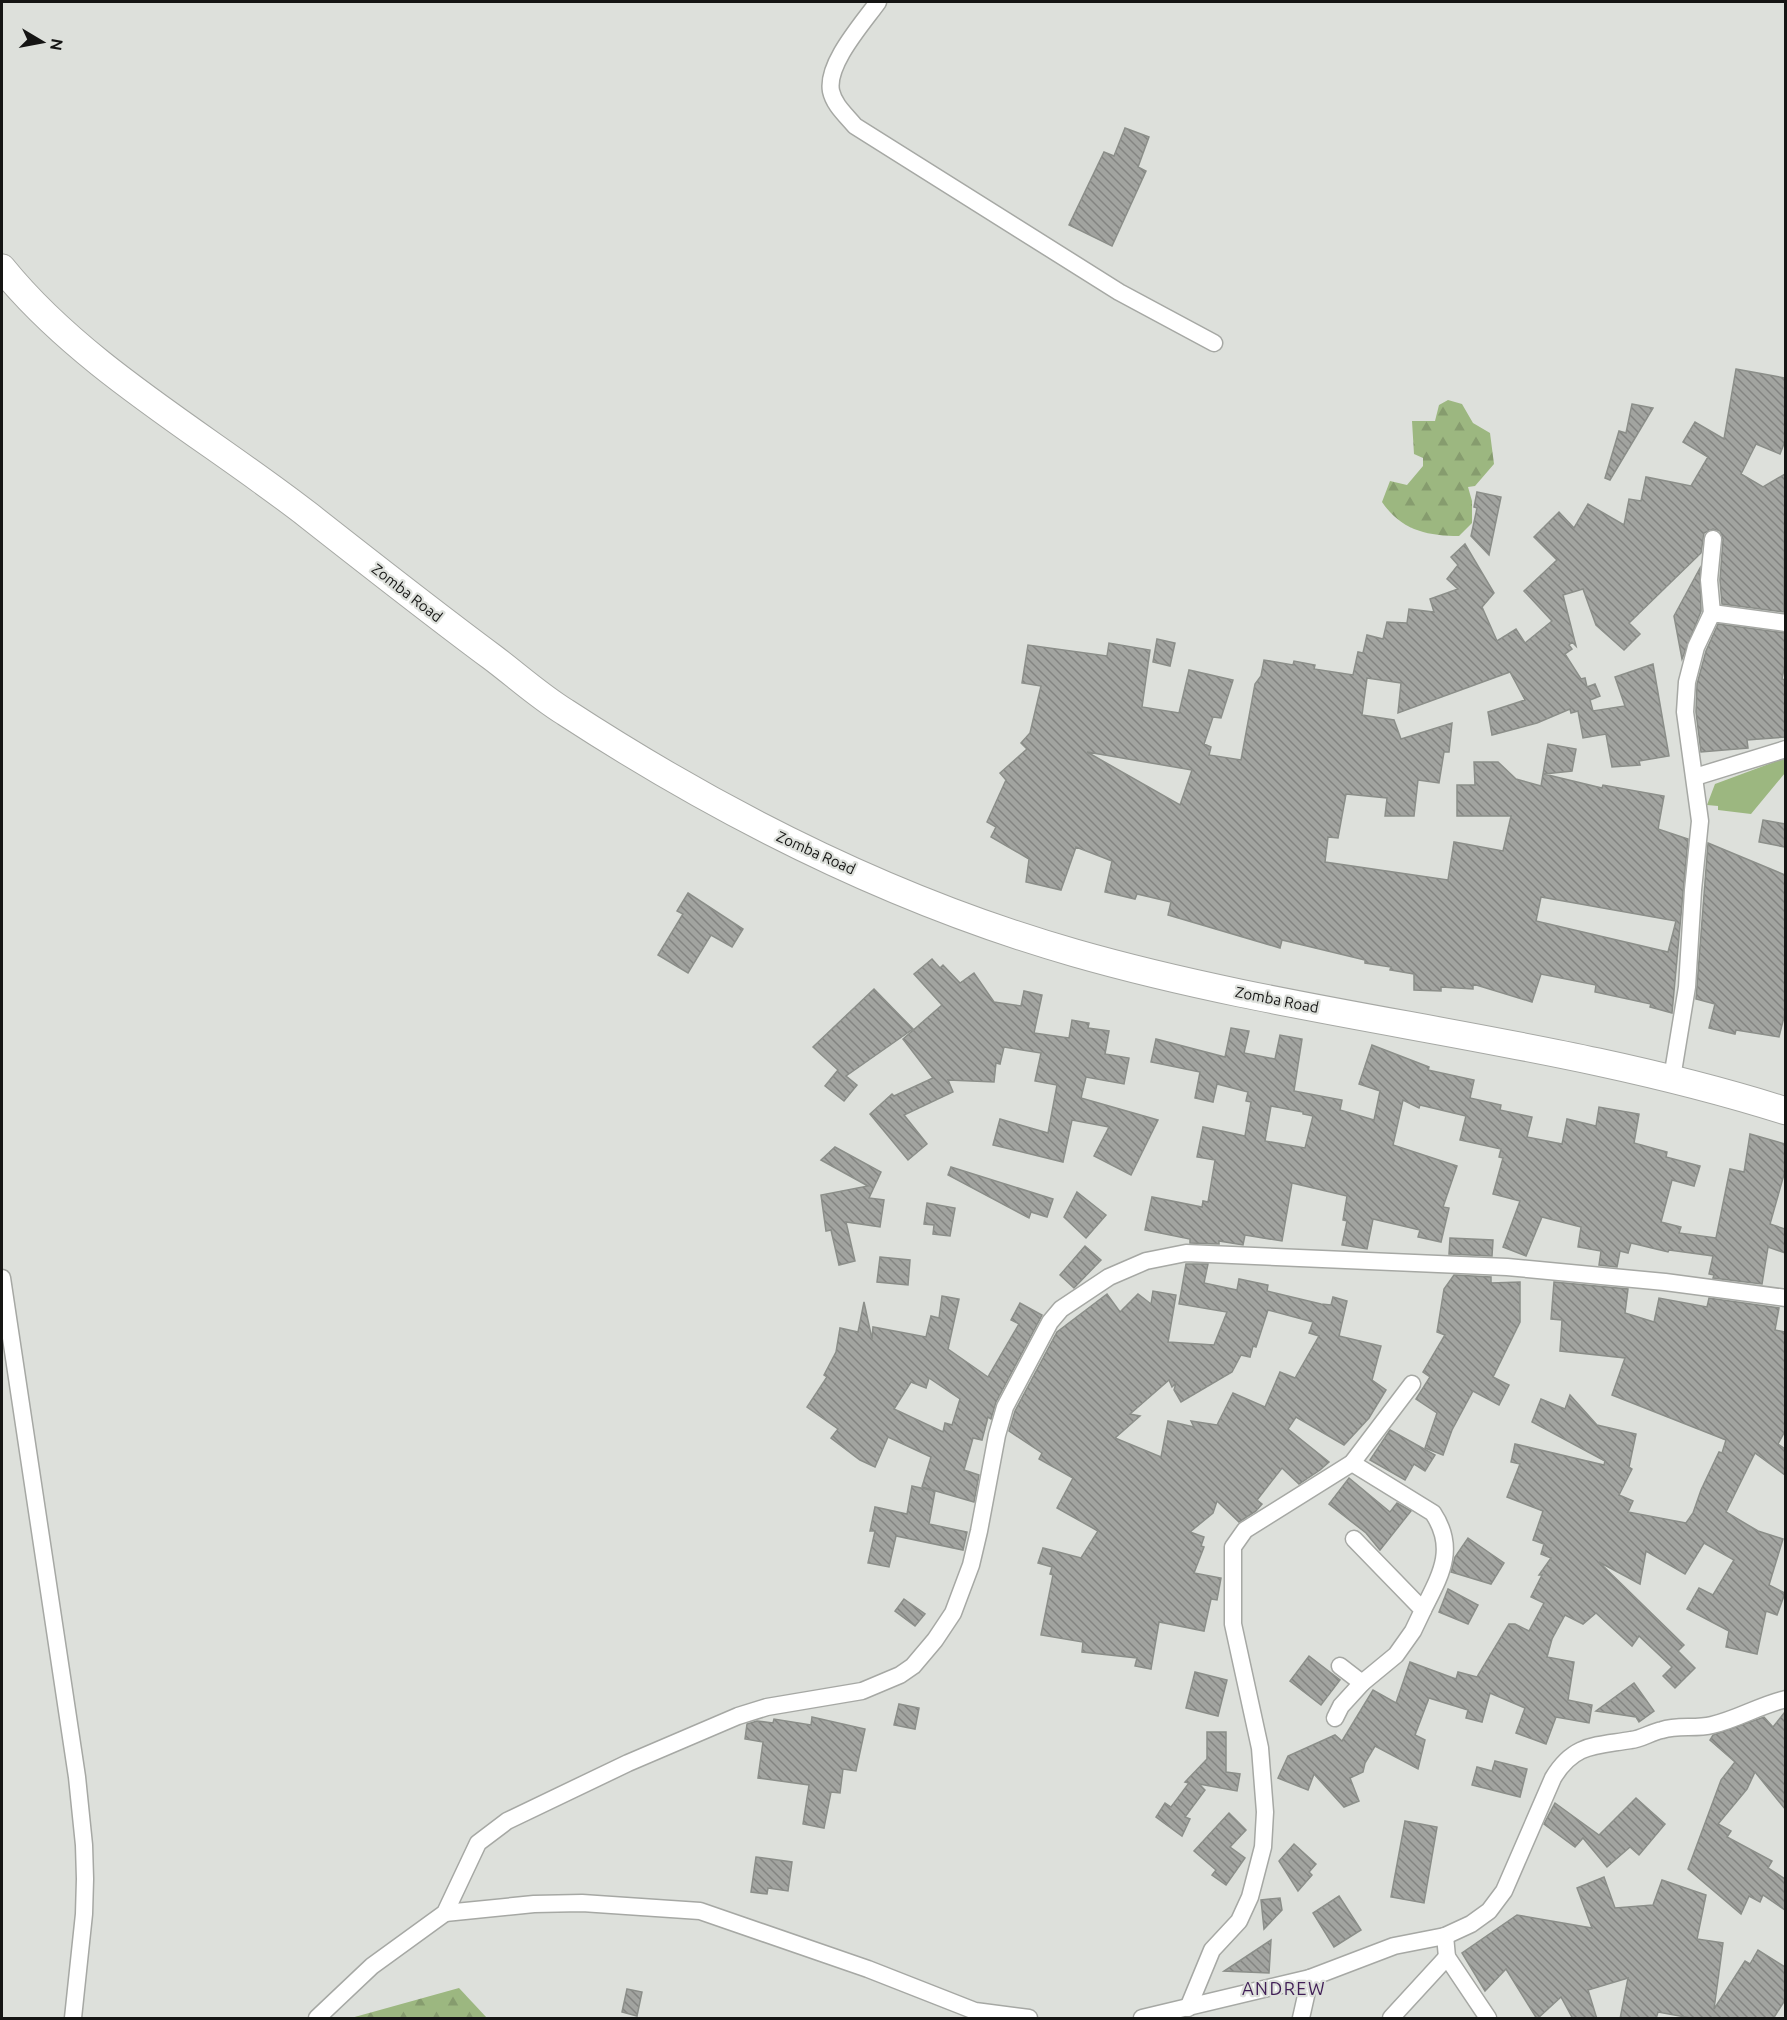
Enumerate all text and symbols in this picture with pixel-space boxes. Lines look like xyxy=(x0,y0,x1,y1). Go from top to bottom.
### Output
north arrow xyxy=(12,12,72,72)
text: N xyxy=(47,37,67,52)
street label: Zomba Road xyxy=(369,560,446,625)
street label: Zomba Road xyxy=(774,828,858,878)
street label: Zomba Road xyxy=(1234,983,1320,1016)
district label: ANDREW xyxy=(1242,1978,1326,1998)

